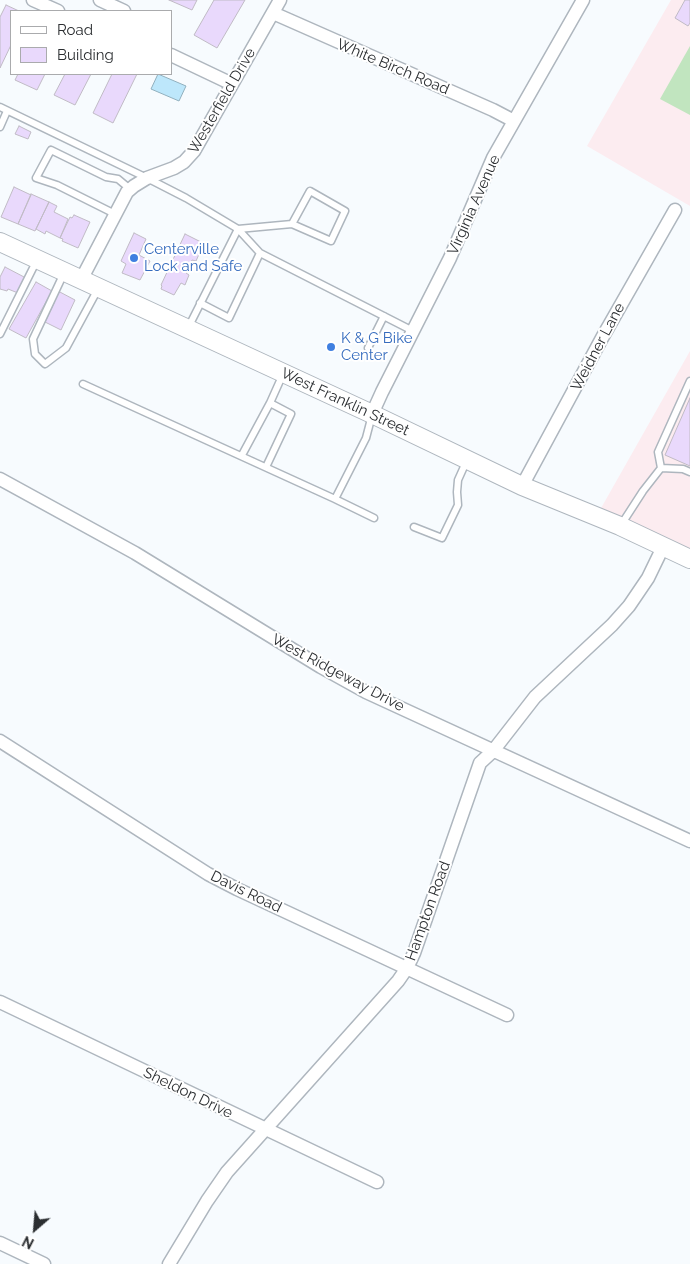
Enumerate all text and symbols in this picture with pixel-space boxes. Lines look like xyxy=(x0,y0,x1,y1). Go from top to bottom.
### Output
legend xyxy=(10,10,172,75)
text: Road xyxy=(57,21,93,39)
street label: White Birch Road xyxy=(334,35,452,99)
street label: Westerfield Drive xyxy=(184,45,260,157)
text: Building xyxy=(57,46,114,64)
street label: Virginia Avenue xyxy=(444,152,504,258)
place label: Centerville Lock and Safe xyxy=(144,240,242,275)
marker: Centerville Lock and Safe xyxy=(128,252,140,264)
street label: Weidner Lane xyxy=(567,300,629,394)
place label: K & G Bike Center xyxy=(341,329,412,364)
marker: K & G Bike Center xyxy=(325,341,337,353)
street label: West Franklin Street xyxy=(278,364,412,440)
street label: West Ridgeway Drive xyxy=(269,630,407,716)
street label: Hampton Road xyxy=(402,859,454,963)
street label: Davis Road xyxy=(207,867,285,917)
street label: Sheldon Drive xyxy=(140,1064,236,1122)
north arrow xyxy=(10,1204,60,1254)
text: N xyxy=(20,1233,37,1252)

